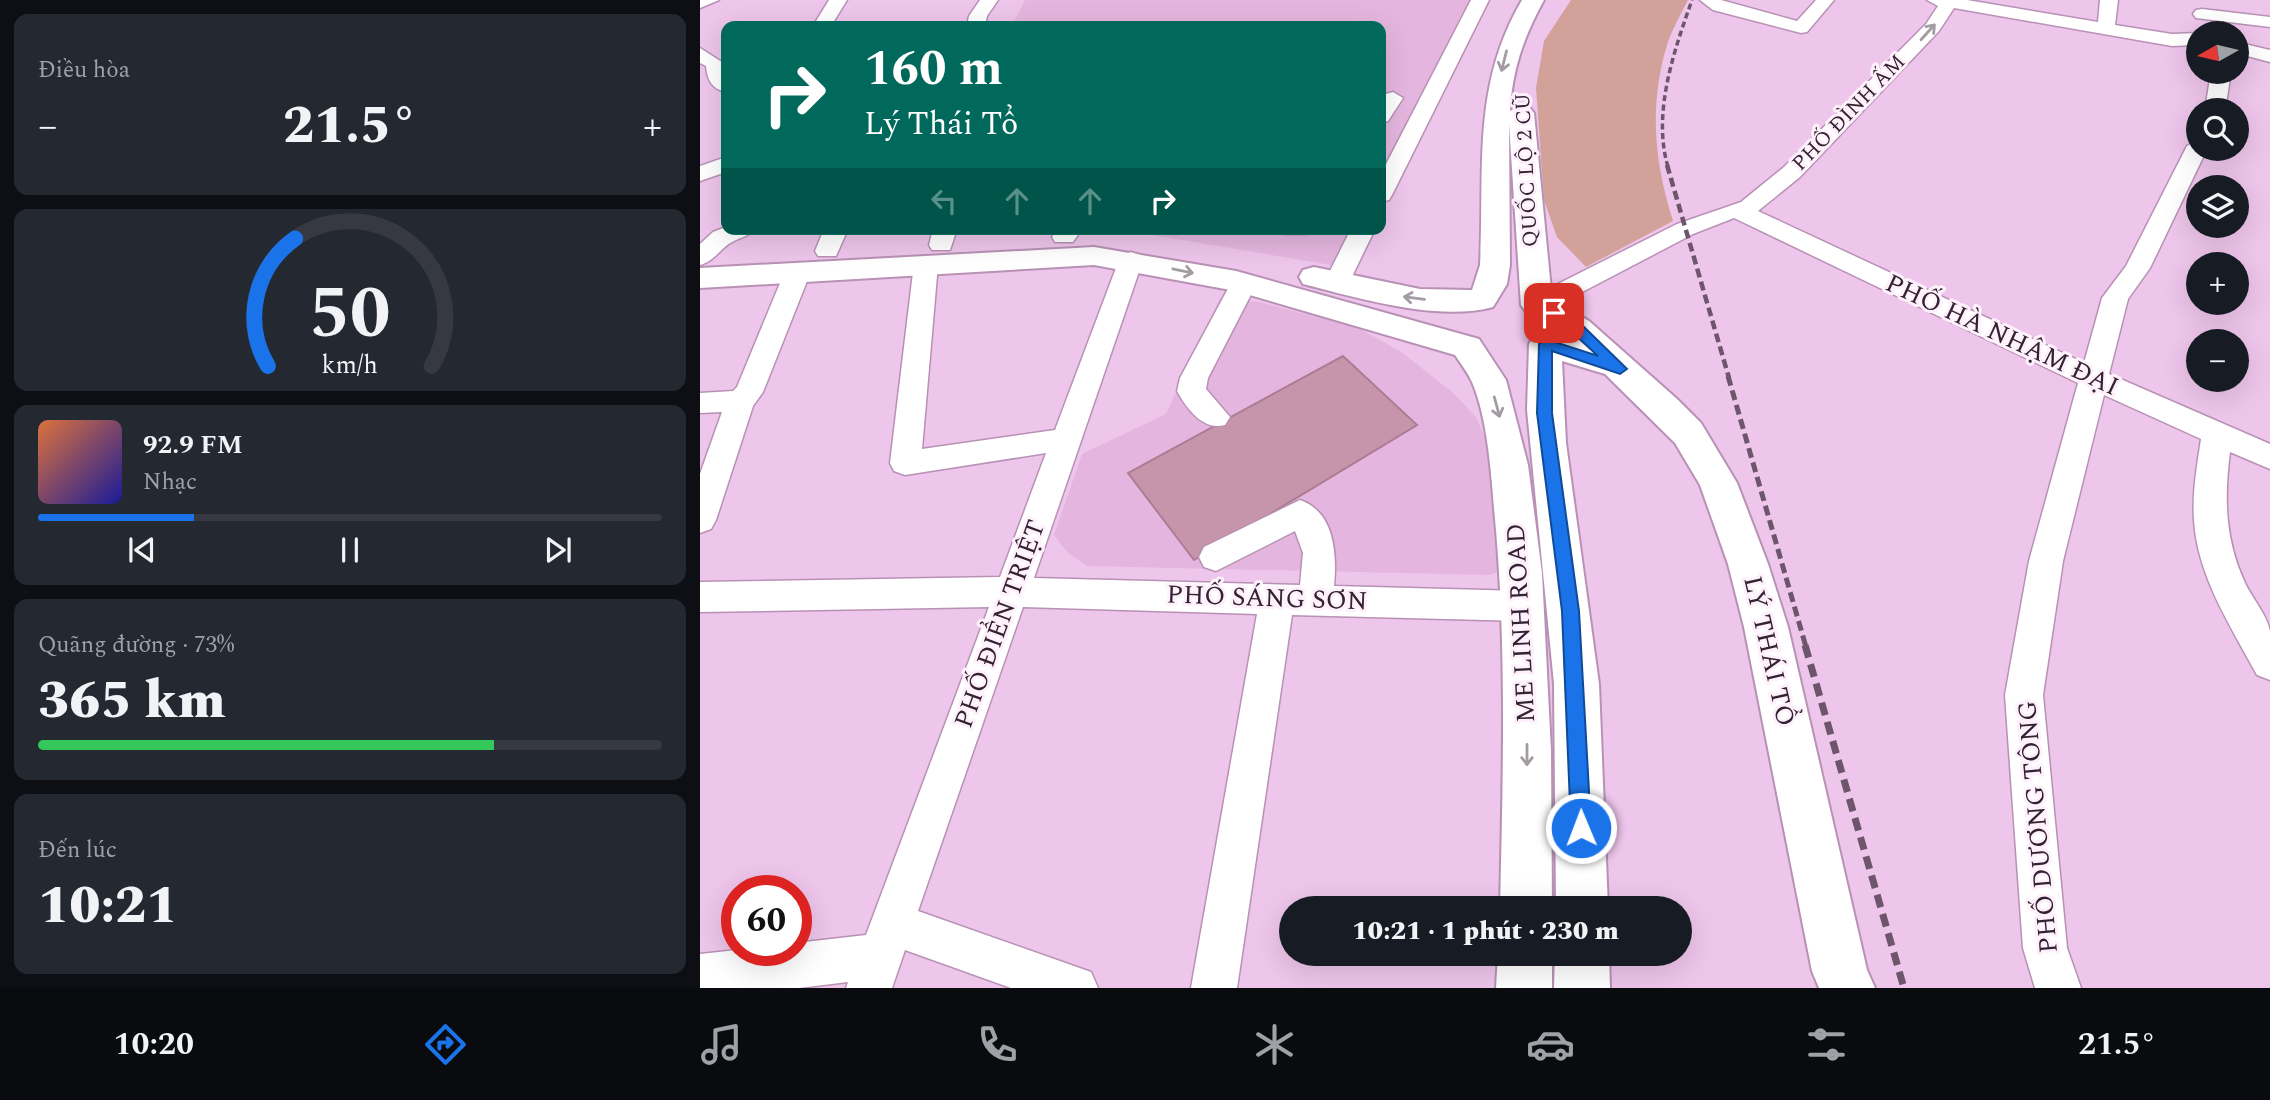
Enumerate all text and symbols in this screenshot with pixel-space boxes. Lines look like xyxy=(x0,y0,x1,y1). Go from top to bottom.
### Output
north arrow xyxy=(2186,21,2249,84)
map controls xyxy=(2186,21,2249,392)
one-way arrow xyxy=(1919,24,1936,41)
text: 160 m xyxy=(864,32,1003,107)
street label: PHỐ ĐÌNH ẤM xyxy=(1785,47,1913,179)
icon: right xyxy=(749,49,840,140)
one-way arrow xyxy=(1497,49,1510,72)
text: Điều hòa xyxy=(38,53,130,88)
text: 21.5° xyxy=(283,87,417,166)
street label: QUỐC LỘ 2 CŨ xyxy=(1507,92,1547,248)
text: − xyxy=(38,98,57,156)
text: + xyxy=(643,98,662,156)
button: search xyxy=(2186,98,2249,161)
text: Lý Thái Tổ xyxy=(864,100,1018,149)
button: layers xyxy=(2186,175,2249,238)
icon: left xyxy=(925,182,963,220)
icon: ahead xyxy=(998,182,1036,220)
icon: ahead xyxy=(1071,182,1109,220)
icon: right xyxy=(1144,182,1182,220)
button: + xyxy=(2186,252,2249,315)
text: 50 xyxy=(309,259,391,370)
street label: PHỐ HÀ NHẬM ĐẠI xyxy=(1879,263,2125,407)
one-way arrow xyxy=(1171,264,1194,278)
pin xyxy=(1524,283,1584,343)
one-way arrow xyxy=(1403,291,1426,304)
icon: arrive xyxy=(1535,294,1573,332)
button: − xyxy=(2186,329,2249,392)
text: km/h xyxy=(322,346,378,384)
one-way arrow xyxy=(1491,395,1504,418)
text: 92.9 FM xyxy=(143,425,243,465)
text: Nhạc xyxy=(143,465,197,500)
street label: PHỐ ĐIỂN TRIỆT xyxy=(944,514,1056,734)
street label: ME LINH ROAD xyxy=(1496,522,1546,724)
icon: previous xyxy=(123,531,161,569)
icon: pause xyxy=(331,531,369,569)
icon: next xyxy=(539,531,577,569)
street label: LÝ THÁI TỔ xyxy=(1732,572,1806,730)
street label: PHỐ SÁNG SƠN xyxy=(1166,575,1368,621)
text: Quãng đường · 73% xyxy=(38,628,234,663)
text: 365 km xyxy=(38,662,226,741)
street label: PHỐ DƯƠNG TÔNG xyxy=(2007,699,2069,955)
one-way arrow xyxy=(1520,743,1533,766)
position arrow xyxy=(1544,791,1618,865)
text: Đến lúc xyxy=(38,833,117,868)
text: 10:21 xyxy=(38,867,177,946)
speed limit sign: 60 xyxy=(721,875,812,966)
text: 10:21 · 1 phút · 230 m xyxy=(1352,911,1619,951)
text: 10:20 xyxy=(114,1020,194,1069)
icon: directions xyxy=(421,1020,470,1069)
icon: music xyxy=(697,1020,746,1069)
icon: phone xyxy=(973,1020,1022,1069)
icon: climate xyxy=(1250,1020,1299,1069)
icon: car xyxy=(1526,1020,1575,1069)
icon: filters xyxy=(1802,1020,1851,1069)
text: 21.5° xyxy=(2078,1020,2156,1069)

